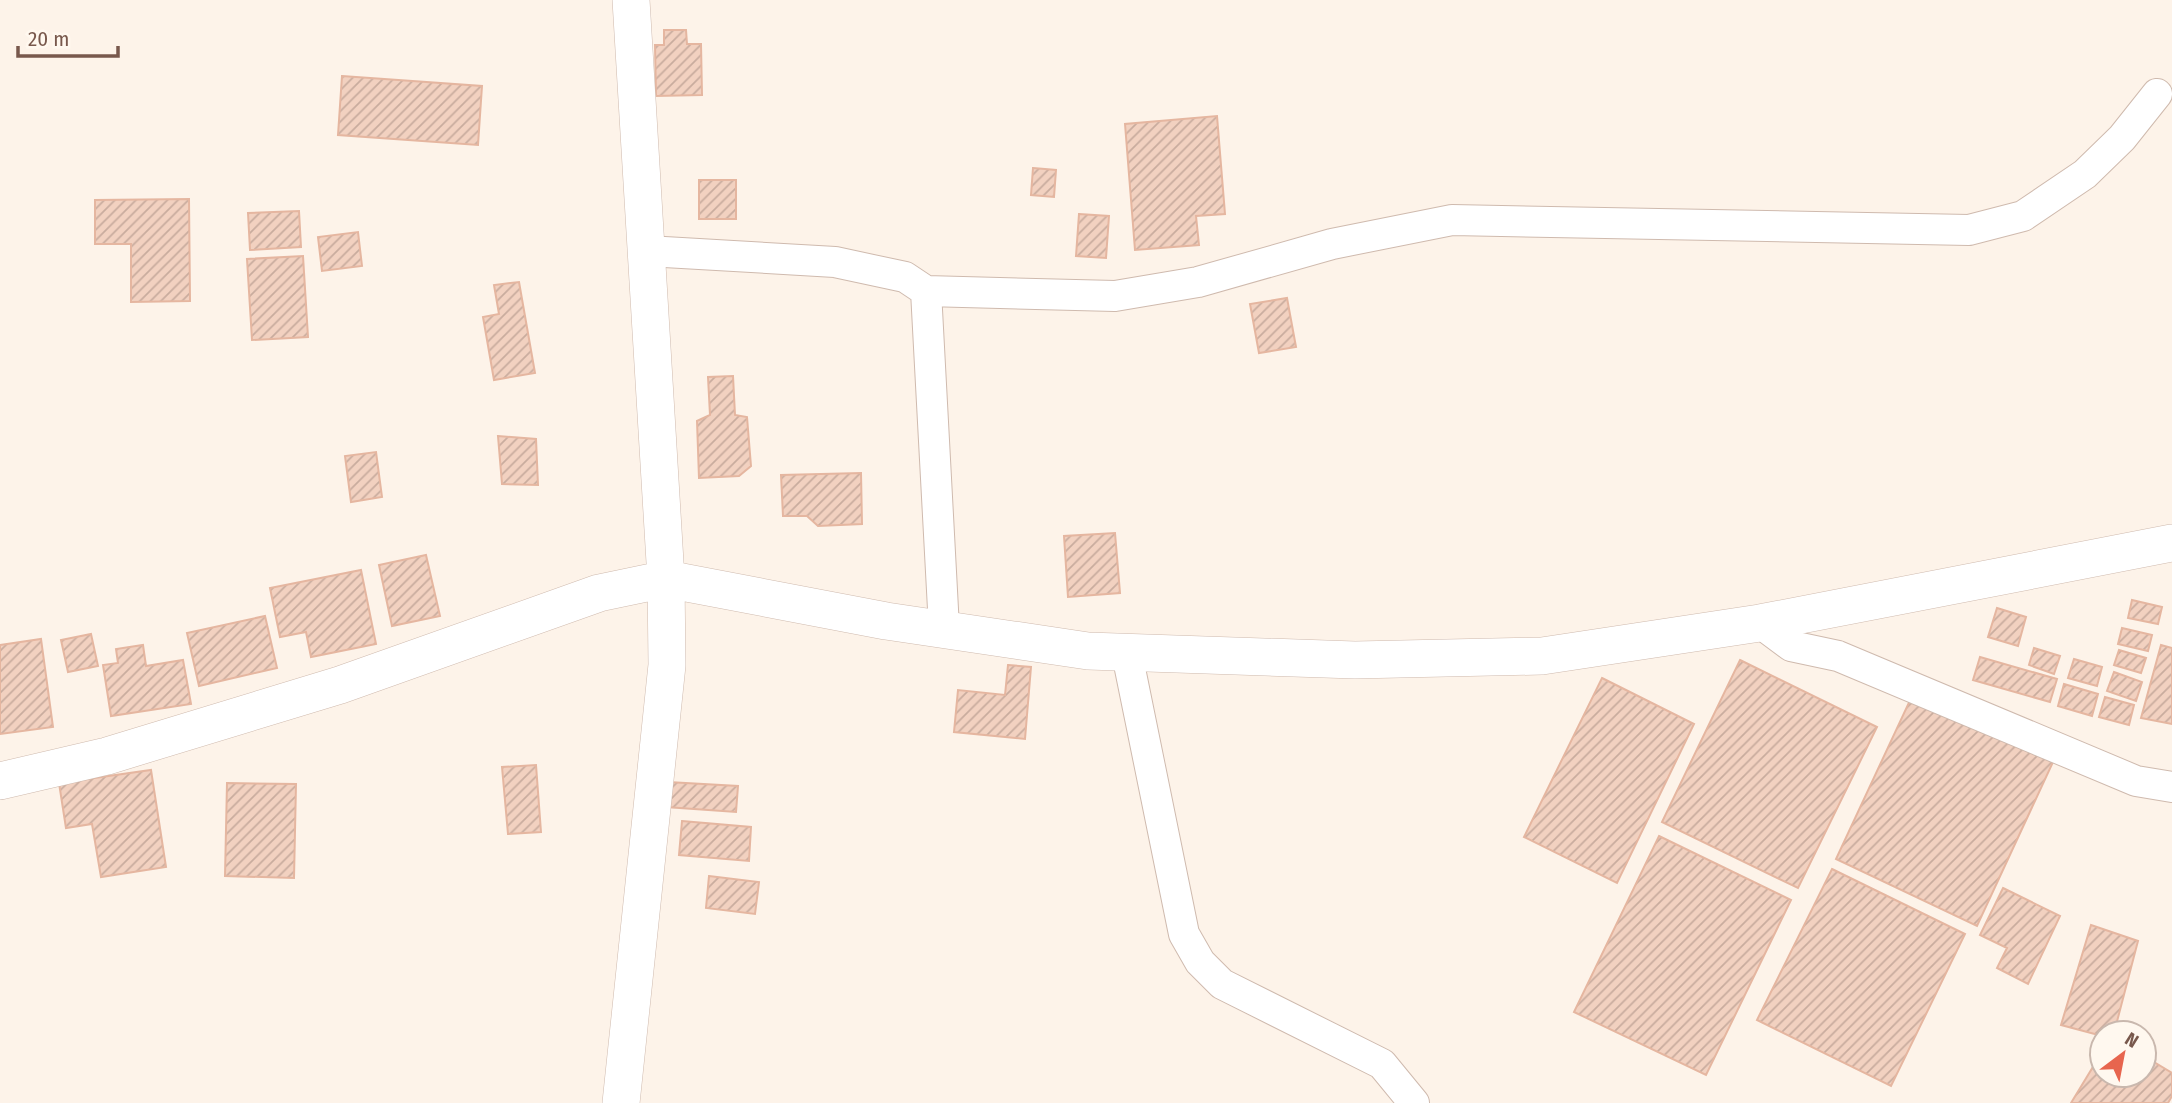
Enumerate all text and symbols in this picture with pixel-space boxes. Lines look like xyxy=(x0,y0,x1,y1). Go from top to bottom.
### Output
scale bar xyxy=(18,14,117,58)
text: 20 m xyxy=(28,26,69,52)
north arrow xyxy=(2088,1019,2158,1089)
text: N xyxy=(2121,1027,2143,1053)

